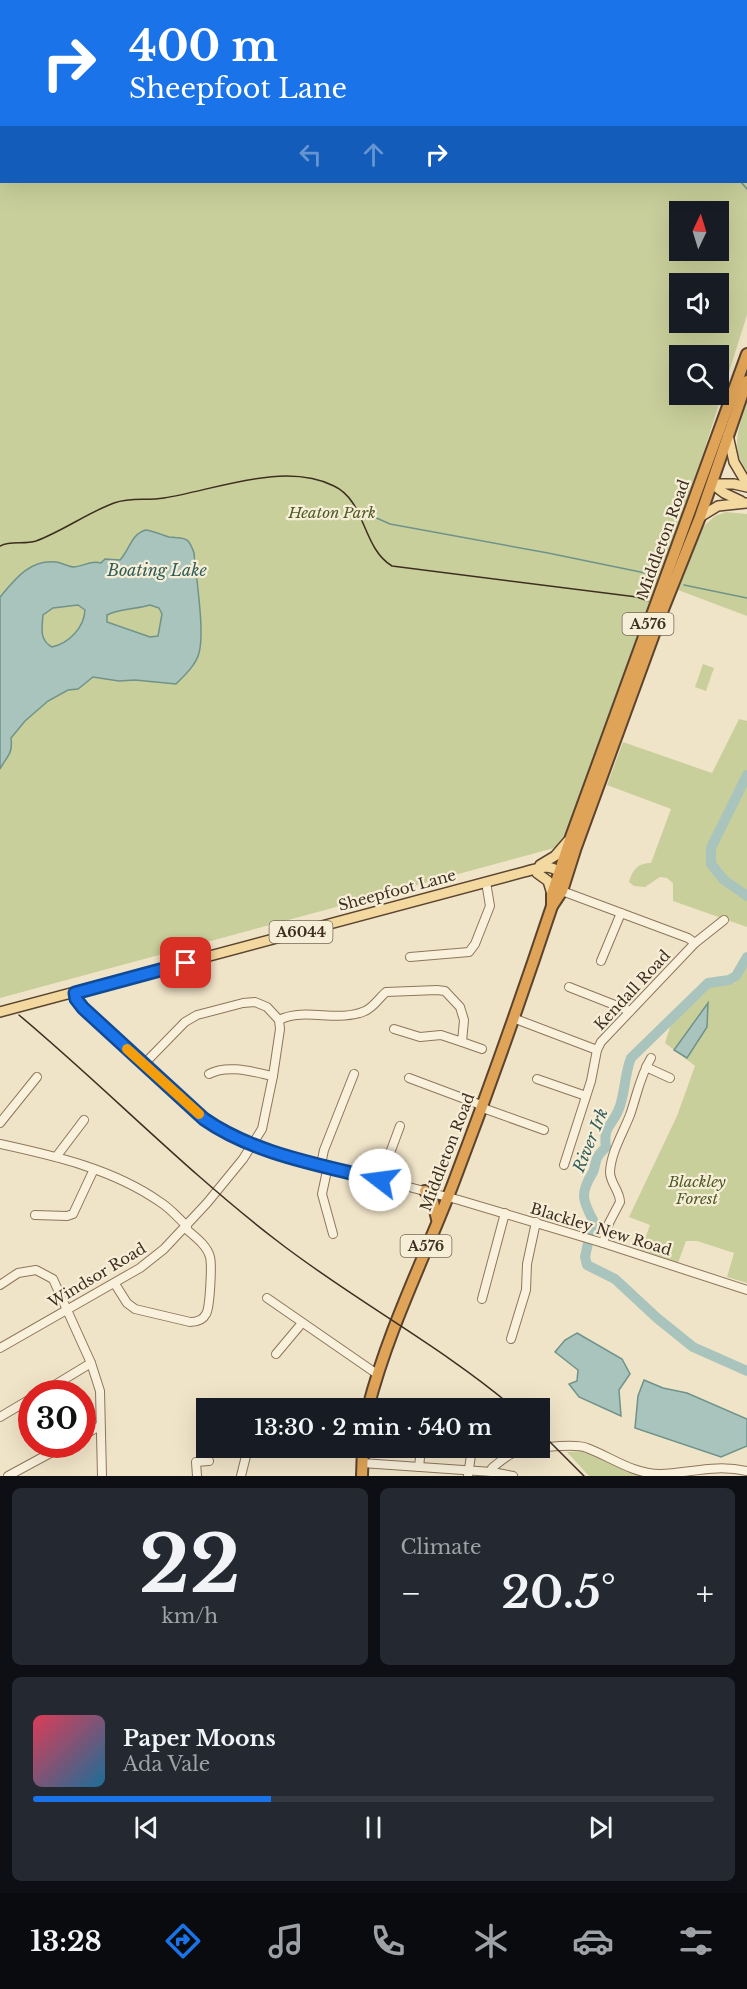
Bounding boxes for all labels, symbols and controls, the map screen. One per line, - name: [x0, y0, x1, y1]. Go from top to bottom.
- text: 400 m: [129, 20, 278, 72]
- icon: right: [30, 24, 108, 102]
- text: Sheepfoot Lane: [129, 72, 347, 105]
- icon: left: [294, 138, 327, 171]
- icon: ahead: [357, 138, 390, 171]
- icon: right: [420, 138, 453, 171]
- north arrow: [669, 201, 729, 261]
- map controls: [669, 201, 729, 405]
- button: sound: [669, 273, 729, 333]
- button: search: [669, 345, 729, 405]
- street label: Middleton Road: [633, 477, 693, 601]
- park label: Heaton Park: [287, 503, 376, 522]
- water label: Boating Lake: [106, 560, 207, 580]
- road number: A576: [622, 613, 674, 635]
- street label: Sheepfoot Lane: [336, 865, 458, 915]
- road number: A6044: [270, 921, 332, 943]
- pin: [160, 937, 211, 988]
- icon: arrive: [169, 946, 202, 979]
- street label: Kendall Road: [590, 946, 674, 1034]
- street label: Middleton Road: [416, 1090, 478, 1214]
- water label: River Irk: [568, 1105, 612, 1176]
- position arrow: [348, 1148, 412, 1212]
- park label: Blackley Forest: [667, 1172, 726, 1208]
- street label: Blackley New Road: [528, 1198, 674, 1260]
- road number: A576: [400, 1235, 452, 1257]
- street label: Windsor Road: [44, 1238, 149, 1312]
- speed limit sign: 30: [18, 1380, 96, 1458]
- text: 13:30 · 2 min · 540 m: [254, 1414, 492, 1441]
- text: 22: [139, 1516, 241, 1613]
- text: Climate: [401, 1535, 481, 1559]
- text: 20.5°: [501, 1564, 616, 1620]
- text: −: [401, 1573, 421, 1614]
- text: +: [696, 1573, 714, 1614]
- text: km/h: [161, 1604, 218, 1628]
- text: Paper Moons: [123, 1725, 276, 1752]
- text: Ada Vale: [123, 1752, 210, 1776]
- icon: previous: [130, 1811, 163, 1844]
- icon: pause: [357, 1811, 390, 1844]
- icon: next: [584, 1811, 617, 1844]
- icon: directions: [162, 1920, 204, 1962]
- icon: music: [265, 1920, 307, 1962]
- icon: phone: [367, 1920, 409, 1962]
- icon: climate: [470, 1920, 512, 1962]
- icon: car: [572, 1920, 614, 1962]
- icon: filters: [675, 1920, 717, 1962]
- text: 13:28: [30, 1925, 102, 1958]

